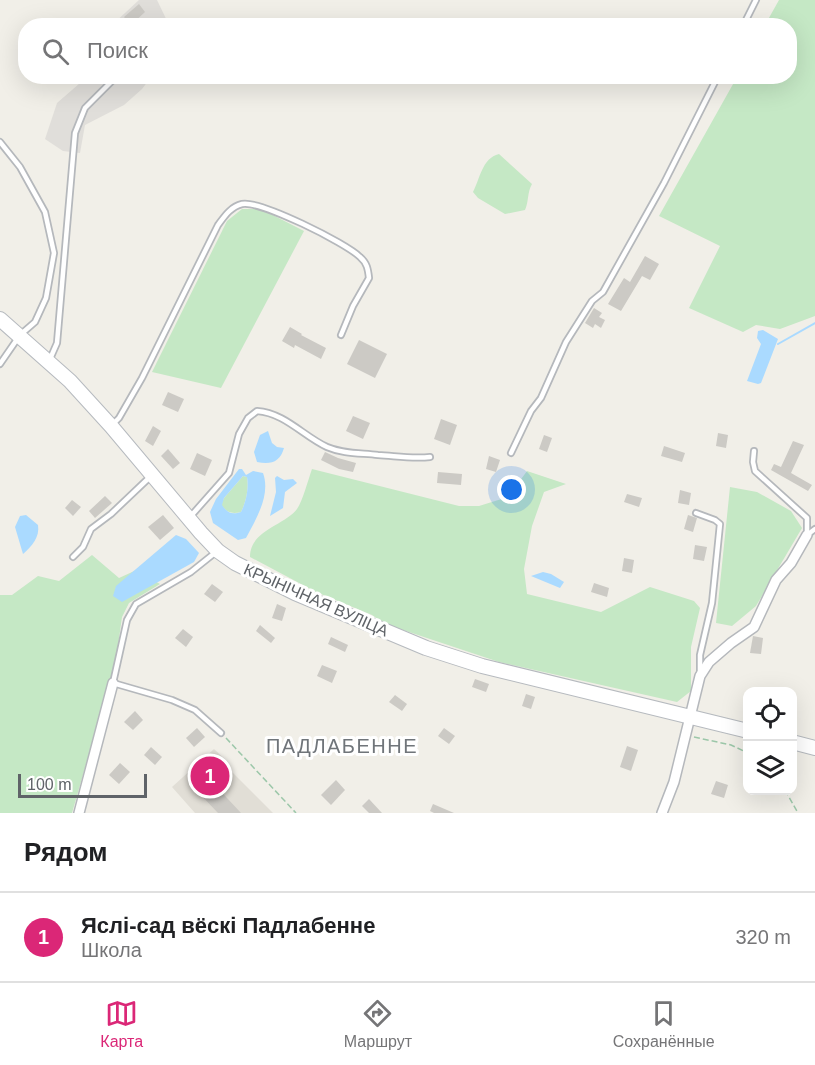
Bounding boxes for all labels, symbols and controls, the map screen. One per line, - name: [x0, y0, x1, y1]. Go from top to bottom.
- search box: [18, 18, 797, 84]
- icon: search: [39, 35, 72, 68]
- text: Поиск: [87, 38, 148, 63]
- your location: [497, 475, 526, 504]
- street label: КРЫНІЧНАЯ ВУЛІЦА: [241, 560, 391, 640]
- map controls: [743, 687, 797, 795]
- button: locate: [743, 687, 797, 741]
- district label: ПАДЛАБЕННЕ: [266, 735, 418, 757]
- button: layers: [743, 741, 797, 795]
- pin: 1: [190, 754, 230, 798]
- scale bar: [18, 771, 147, 798]
- text: 100 m: [27, 776, 71, 793]
- text: Рядом: [24, 837, 107, 867]
- text: Яслі-сад вёскі Падлабенне: [81, 913, 375, 938]
- text: 1: [38, 926, 49, 948]
- text: 320 m: [735, 926, 791, 948]
- text: Школа: [81, 939, 142, 961]
- tab: Карта: [100, 997, 143, 1051]
- tab: Маршрут: [344, 997, 412, 1051]
- tab: Сохранённые: [613, 997, 715, 1051]

